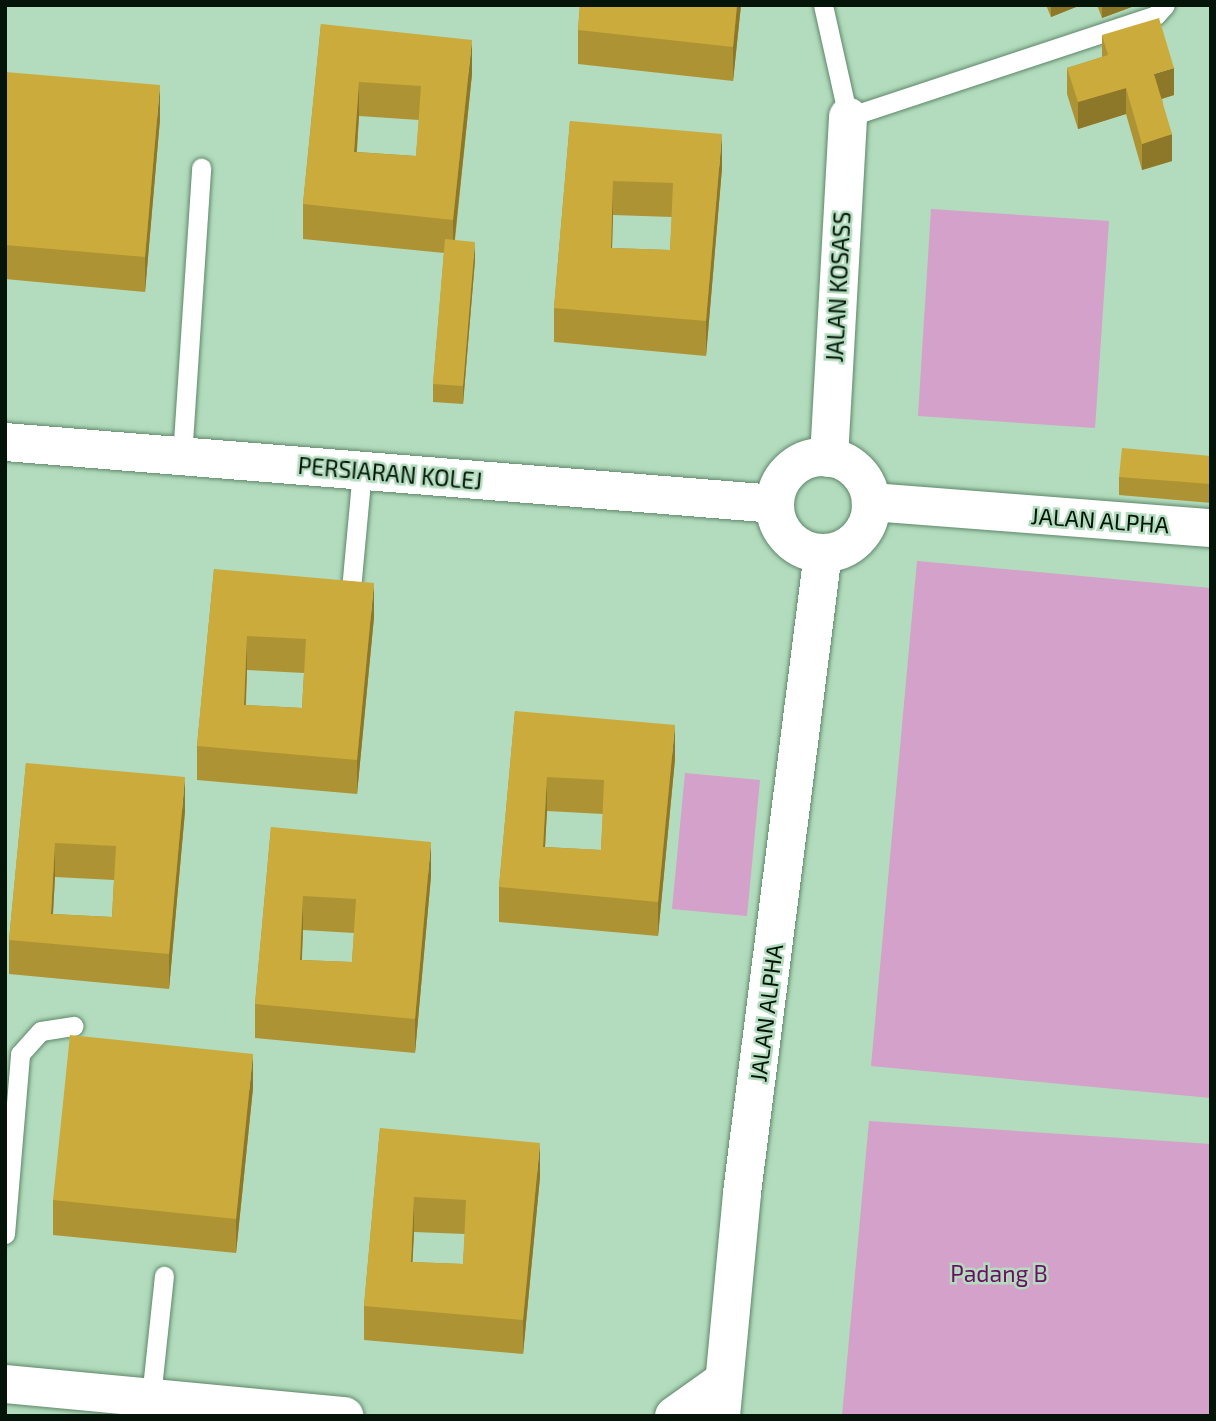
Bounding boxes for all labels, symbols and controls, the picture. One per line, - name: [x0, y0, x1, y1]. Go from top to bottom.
- street label: JALAN KOSASS: [820, 211, 856, 363]
- street label: PERSIARAN KOLEJ: [297, 451, 483, 495]
- street label: JALAN ALPHA: [1030, 501, 1170, 539]
- street label: JALAN ALPHA: [744, 942, 788, 1084]
- park label: Padang B: [950, 1259, 1048, 1287]

